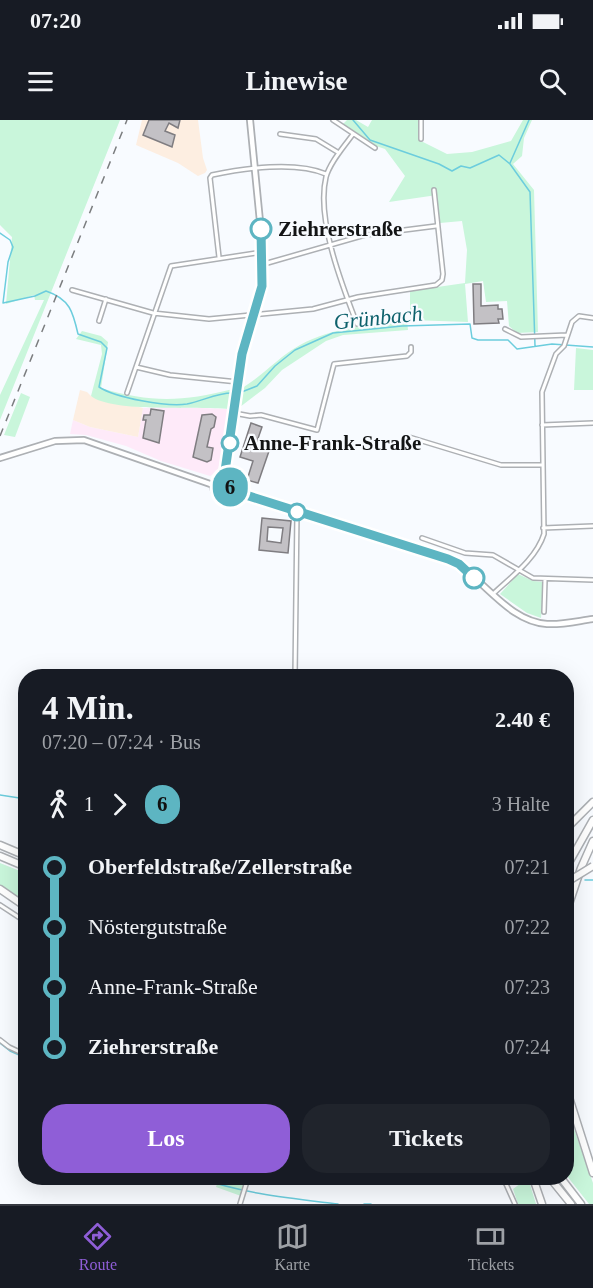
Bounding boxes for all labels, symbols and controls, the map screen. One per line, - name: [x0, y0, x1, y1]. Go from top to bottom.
- text: 07:20: [30, 8, 81, 33]
- icon: menu: [24, 65, 57, 98]
- icon: search: [536, 65, 569, 98]
- text: Linewise: [245, 66, 348, 96]
- place label: Ziehrerstraße: [278, 217, 402, 241]
- marker: Ziehrerstraße: [250, 218, 272, 240]
- water label: Grünbach: [332, 300, 424, 335]
- place label: Anne-Frank-Straße: [244, 431, 421, 455]
- marker: Anne-Frank-Straße: [221, 434, 239, 452]
- line badge: 6: [210, 468, 250, 506]
- text: 6: [225, 475, 235, 499]
- unlabelled marker: [288, 503, 306, 521]
- unlabelled marker: [463, 567, 485, 589]
- text: 4 Min.: [42, 690, 134, 726]
- text: 2.40 €: [495, 707, 550, 732]
- text: 07:20 – 07:24 · Bus: [42, 731, 201, 753]
- icon: walk: [42, 788, 75, 821]
- icon: forward: [103, 788, 136, 821]
- text: 6: [157, 792, 168, 816]
- text: 1: [84, 793, 94, 815]
- text: 3 Halte: [492, 793, 550, 815]
- text: Oberfeldstraße/Zellerstraße: [88, 854, 352, 879]
- text: 07:21: [504, 856, 550, 878]
- text: Nöstergutstraße: [88, 914, 227, 939]
- text: 07:22: [504, 916, 550, 938]
- text: Anne-Frank-Straße: [88, 974, 258, 999]
- text: 07:23: [504, 976, 550, 998]
- text: Ziehrerstraße: [88, 1034, 218, 1059]
- text: 07:24: [504, 1036, 550, 1058]
- button: Los: [42, 1104, 290, 1173]
- button: Tickets: [302, 1104, 550, 1173]
- tab: Route: [79, 1220, 117, 1274]
- tab: Karte: [275, 1220, 310, 1274]
- tab: Tickets: [468, 1220, 514, 1274]

